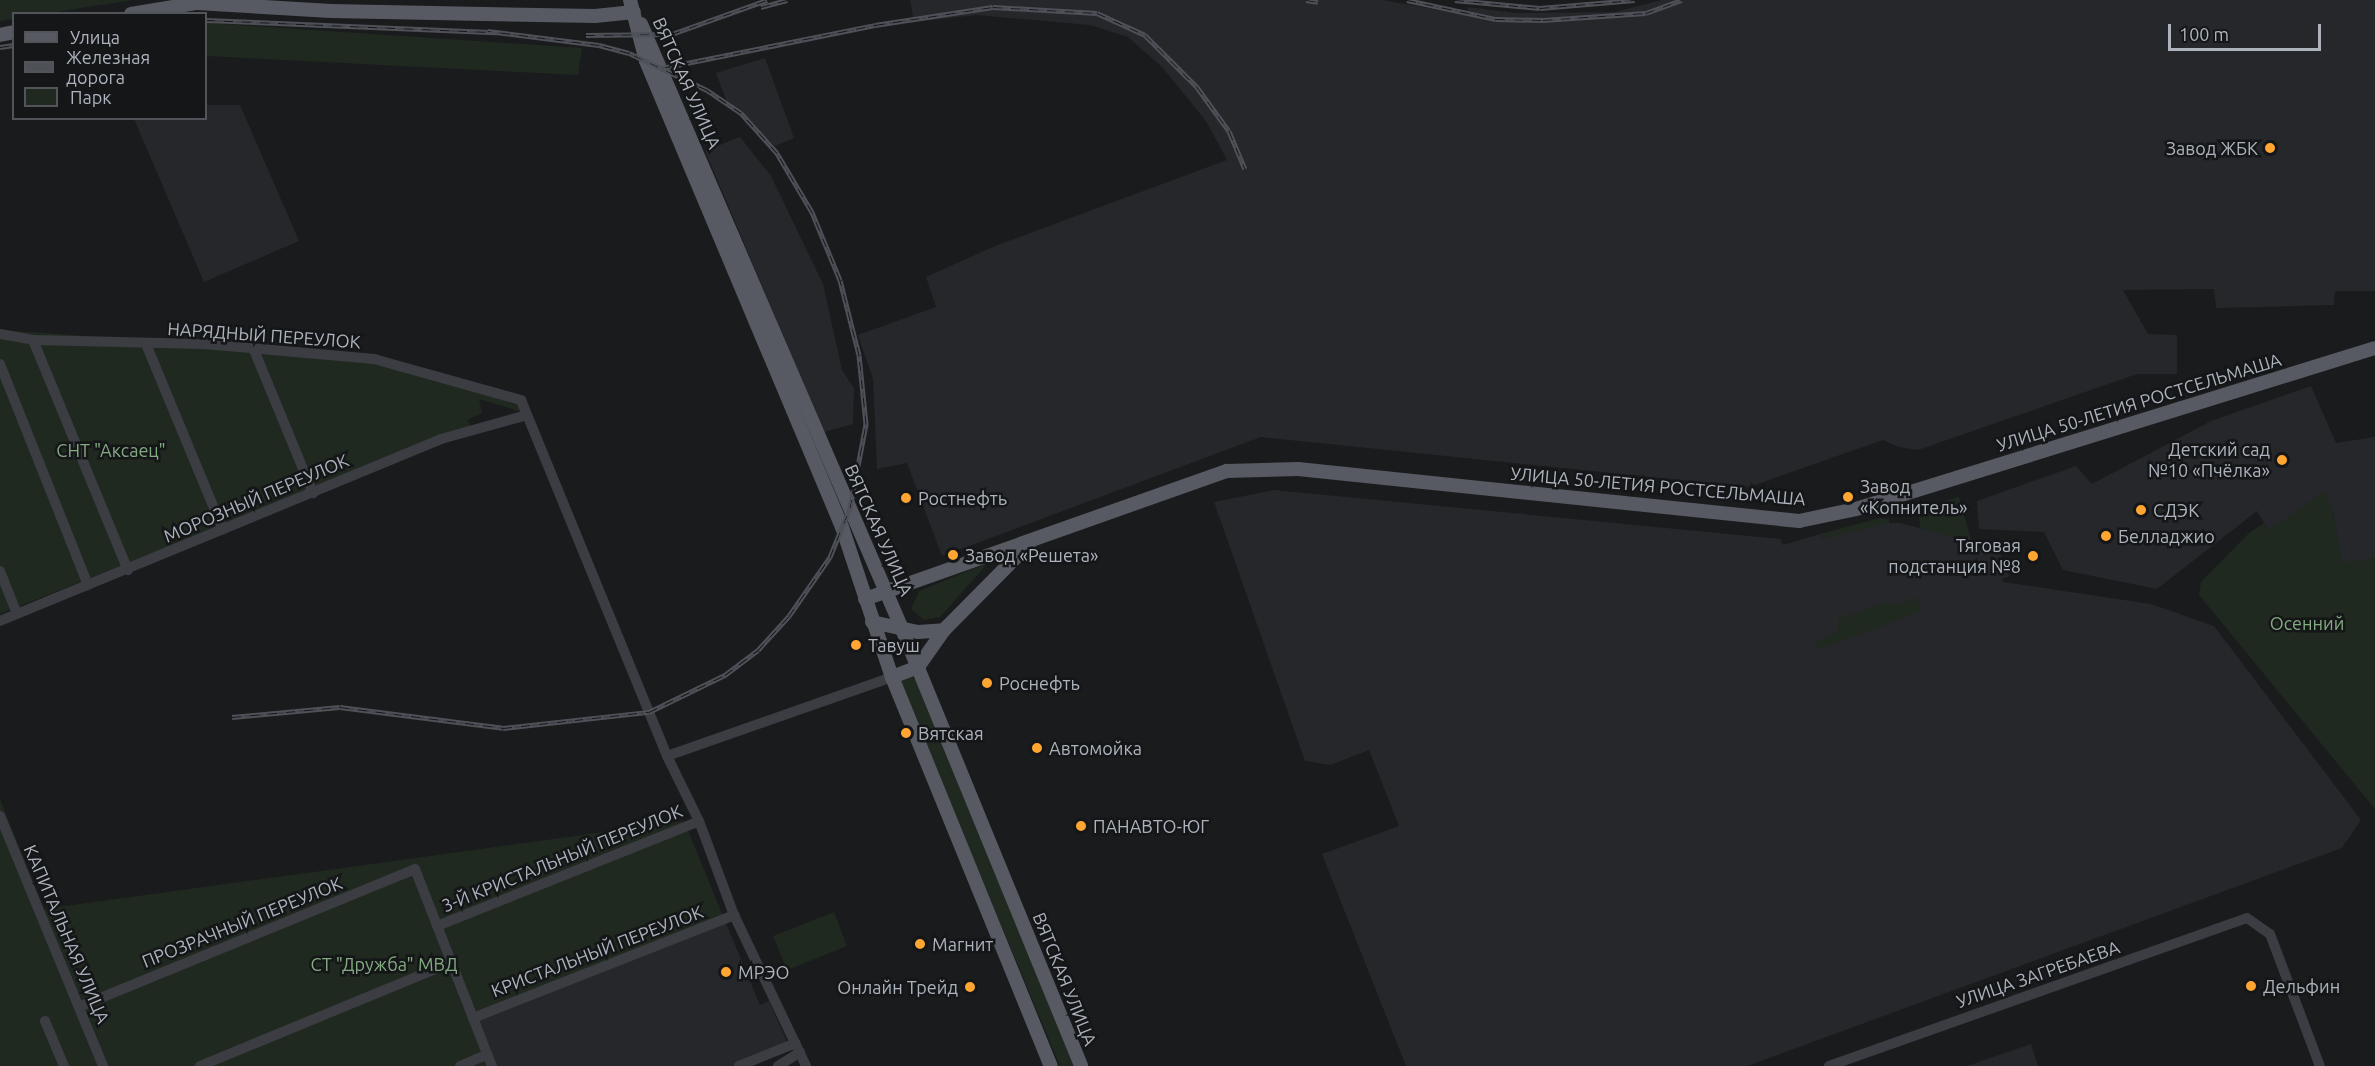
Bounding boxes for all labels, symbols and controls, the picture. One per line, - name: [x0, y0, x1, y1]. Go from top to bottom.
- legend: [12, 12, 207, 120]
- scale bar: [2171, 12, 2324, 50]
- street label: ВЯТСКАЯ УЛИЦА: [648, 14, 726, 152]
- text: 100 m: [2179, 24, 2229, 44]
- text: Улица: [70, 27, 120, 47]
- text: Железная дорога: [66, 47, 150, 87]
- text: Парк: [70, 87, 111, 107]
- place label: Завод ЖБК: [2166, 137, 2258, 159]
- marker: Завод ЖБК: [2263, 141, 2277, 155]
- street label: НАРЯДНЫЙ ПЕРЕУЛОК: [167, 317, 361, 353]
- street label: УЛИЦА 50-ЛЕТИЯ РОСТСЕЛЬМАША: [1994, 348, 2284, 456]
- park label: СНТ "Аксаец": [56, 439, 166, 461]
- place label: Детский сад №10 «Пчёлка»: [2148, 439, 2270, 482]
- street label: МОРОЗНЫЙ ПЕРЕУЛОК: [160, 449, 352, 547]
- marker: Детский сад №10 «Пчёлка»: [2275, 453, 2289, 467]
- street label: ВЯТСКАЯ УЛИЦА: [840, 461, 918, 599]
- street label: УЛИЦА 50-ЛЕТИЯ РОСТСЕЛЬМАША: [1510, 462, 1806, 510]
- place label: Завод «Копнитель»: [1860, 476, 1967, 518]
- place label: Ростнефть: [918, 487, 1007, 509]
- marker: Завод «Копнитель»: [1841, 490, 1855, 504]
- marker: Ростнефть: [899, 491, 913, 505]
- place label: СДЭК: [2153, 499, 2199, 521]
- marker: СДЭК: [2134, 503, 2148, 517]
- place label: Белладжио: [2118, 525, 2215, 547]
- marker: Белладжио: [2099, 529, 2113, 543]
- place label: Тяговая подстанция №8: [1888, 535, 2021, 578]
- place label: Завод «Решета»: [965, 544, 1099, 566]
- marker: Завод «Решета»: [946, 548, 960, 562]
- marker: Тяговая подстанция №8: [2026, 549, 2040, 563]
- park label: Осенний: [2270, 612, 2344, 634]
- place label: Тавуш: [868, 634, 920, 656]
- marker: Тавуш: [849, 638, 863, 652]
- place label: Роснефть: [999, 672, 1080, 694]
- marker: Роснефть: [980, 676, 994, 690]
- place label: Вятская: [918, 722, 984, 744]
- marker: Вятская: [899, 726, 913, 740]
- place label: Автомойка: [1049, 737, 1142, 759]
- marker: Автомойка: [1030, 741, 1044, 755]
- street label: 3-Й КРИСТАЛЬНЫЙ ПЕРЕУЛОК: [439, 800, 685, 916]
- place label: ПАНАВТО-ЮГ: [1093, 815, 1209, 837]
- marker: ПАНАВТО-ЮГ: [1074, 819, 1088, 833]
- street label: КАПИТАЛЬНАЯ УЛИЦА: [20, 841, 114, 1027]
- street label: ПРОЗРАЧНЫЙ ПЕРЕУЛОК: [139, 872, 345, 972]
- street label: КРИСТАЛЬНЫЙ ПЕРЕУЛОК: [488, 901, 706, 1001]
- street label: ВЯТСКАЯ УЛИЦА: [1028, 909, 1102, 1049]
- place label: Магнит: [932, 933, 993, 955]
- street label: УЛИЦА ЗАГРЕБАЕВА: [1954, 936, 2122, 1012]
- marker: Магнит: [913, 937, 927, 951]
- park label: СТ "Дружба" МВД: [310, 953, 458, 975]
- place label: МРЭО: [738, 961, 789, 983]
- marker: МРЭО: [719, 965, 733, 979]
- place label: Дельфин: [2263, 975, 2340, 997]
- place label: Онлайн Трейд: [837, 976, 958, 998]
- marker: Дельфин: [2244, 979, 2258, 993]
- marker: Онлайн Трейд: [963, 980, 977, 994]

